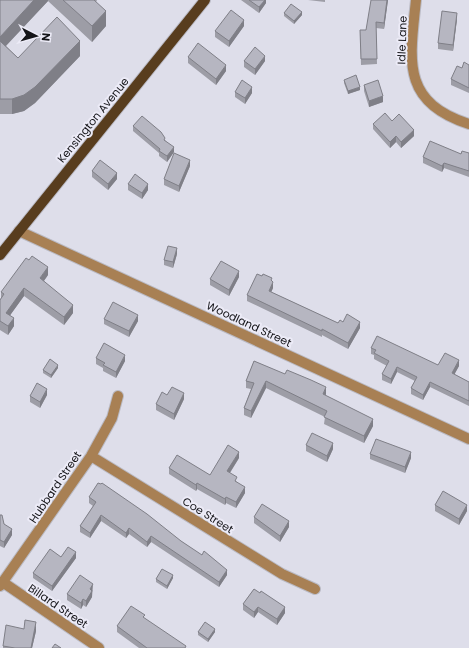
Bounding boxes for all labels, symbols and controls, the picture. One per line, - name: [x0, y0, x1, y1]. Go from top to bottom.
- street label: Idle Lane: [393, 15, 411, 65]
- north arrow: [16, 16, 56, 56]
- text: N: [38, 32, 54, 42]
- street label: Kensington Avenue: [54, 74, 133, 166]
- street label: Woodland Street: [204, 297, 294, 351]
- street label: Hubbard Street: [25, 448, 85, 526]
- street label: Coe Street: [179, 493, 237, 537]
- street label: Billard Street: [25, 580, 91, 632]

